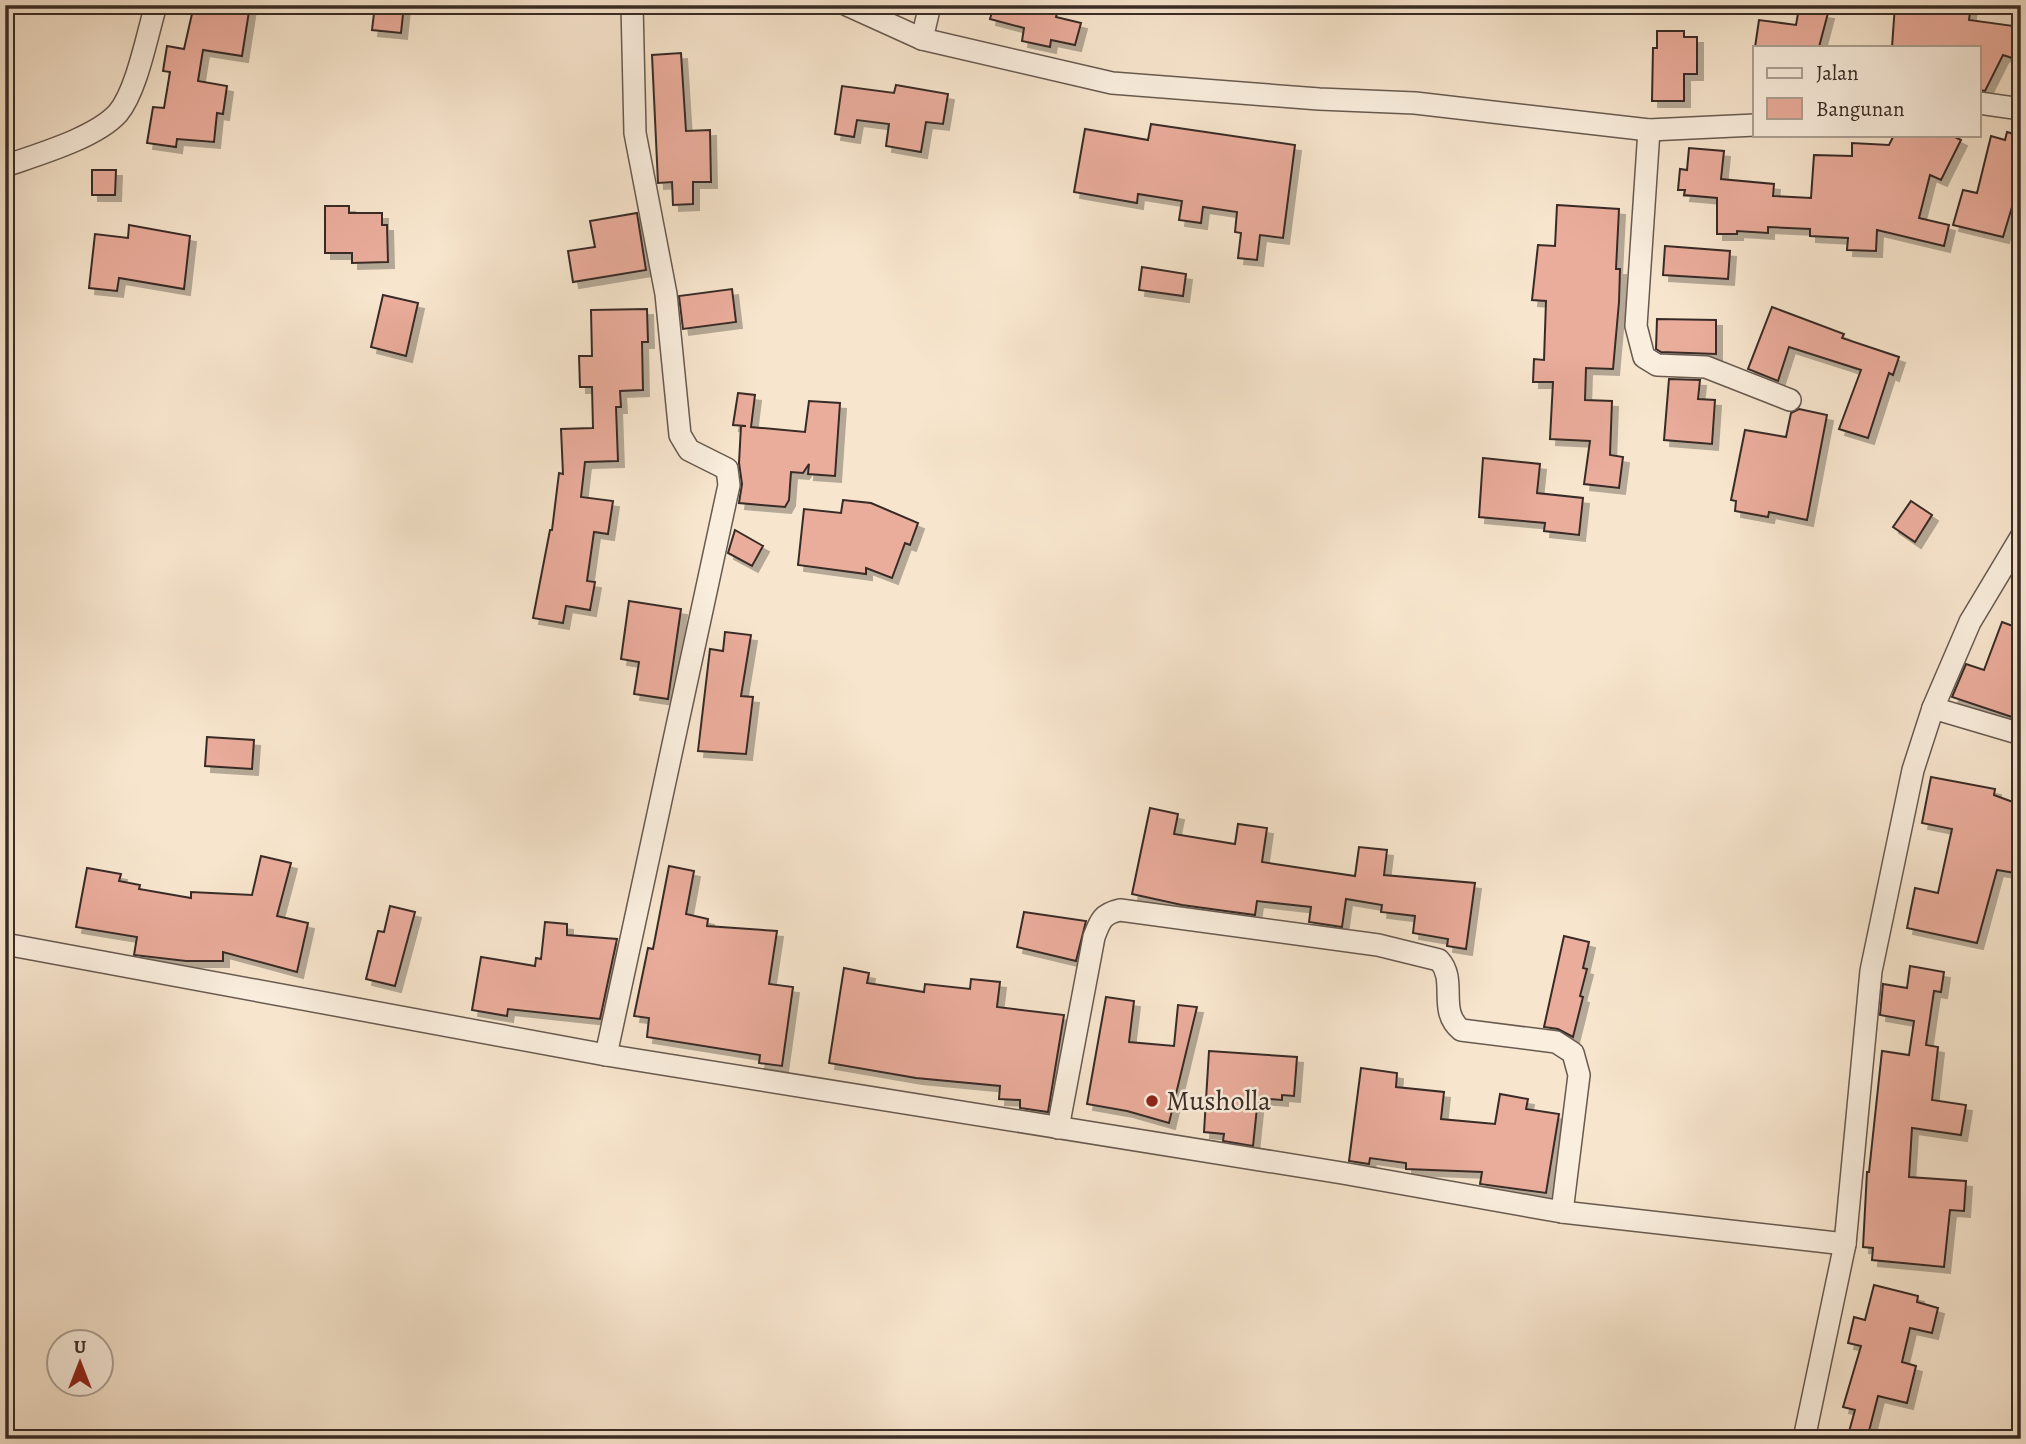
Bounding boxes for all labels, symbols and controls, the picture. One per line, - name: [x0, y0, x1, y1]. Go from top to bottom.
- legend: [1753, 46, 1980, 136]
- text: Jalan: [1816, 59, 1858, 87]
- text: Bangunan: [1816, 95, 1905, 123]
- place label: Musholla: [1166, 1082, 1271, 1120]
- marker: Musholla: [1144, 1093, 1160, 1109]
- north arrow: [46, 1328, 116, 1398]
- text: U: [74, 1334, 87, 1360]

